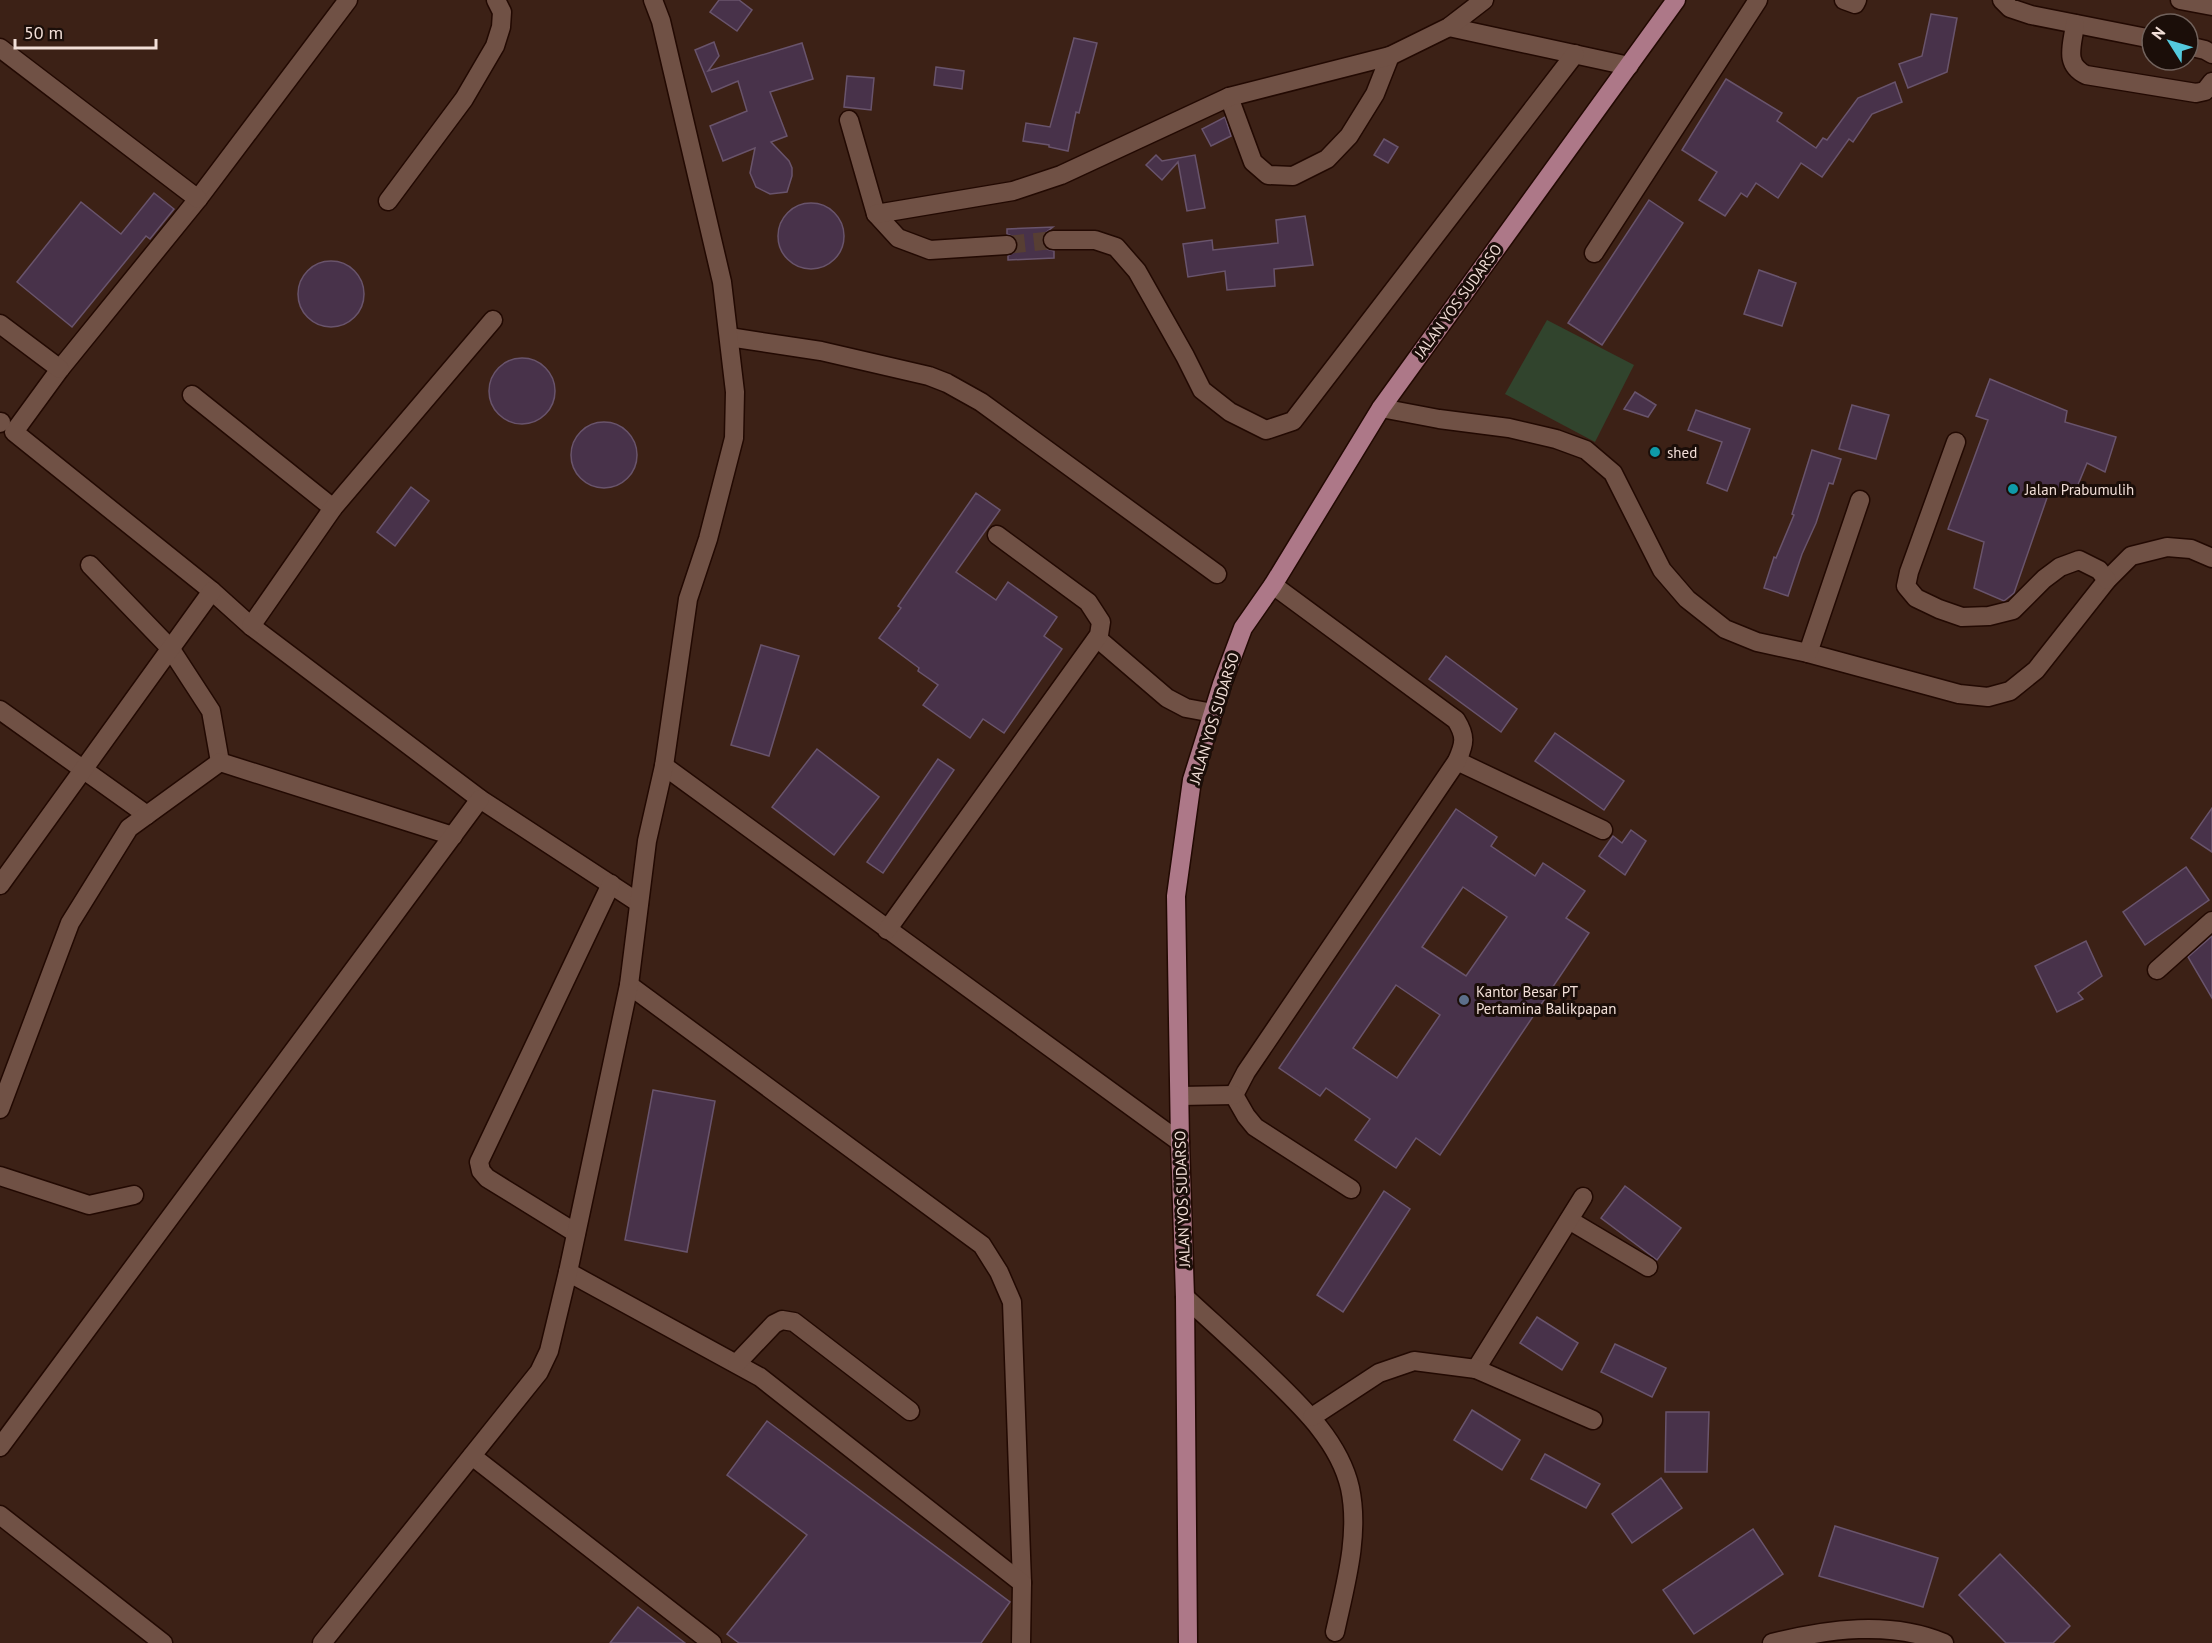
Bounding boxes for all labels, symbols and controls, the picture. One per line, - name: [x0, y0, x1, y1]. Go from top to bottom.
- scale bar: [15, 12, 156, 50]
- north arrow: [2140, 12, 2200, 72]
- text: 50 m: [24, 21, 63, 44]
- text: N: [2147, 23, 2169, 43]
- street label: JALAN YOS SUDARSO: [1410, 240, 1506, 363]
- place label: shed: [1667, 443, 1697, 462]
- marker: shed: [1648, 445, 1662, 459]
- place label: Jalan Prabumulih: [2024, 480, 2134, 499]
- marker: Jalan Prabumulih: [2006, 482, 2020, 496]
- street label: JALAN YOS SUDARSO: [1185, 650, 1243, 787]
- place label: Kantor Besar PT Pertamina Balikpapan: [1476, 982, 1617, 1018]
- marker: Kantor Besar PT Pertamina Balikpapan: [1457, 993, 1471, 1007]
- street label: JALAN YOS SUDARSO: [1170, 1130, 1194, 1269]

